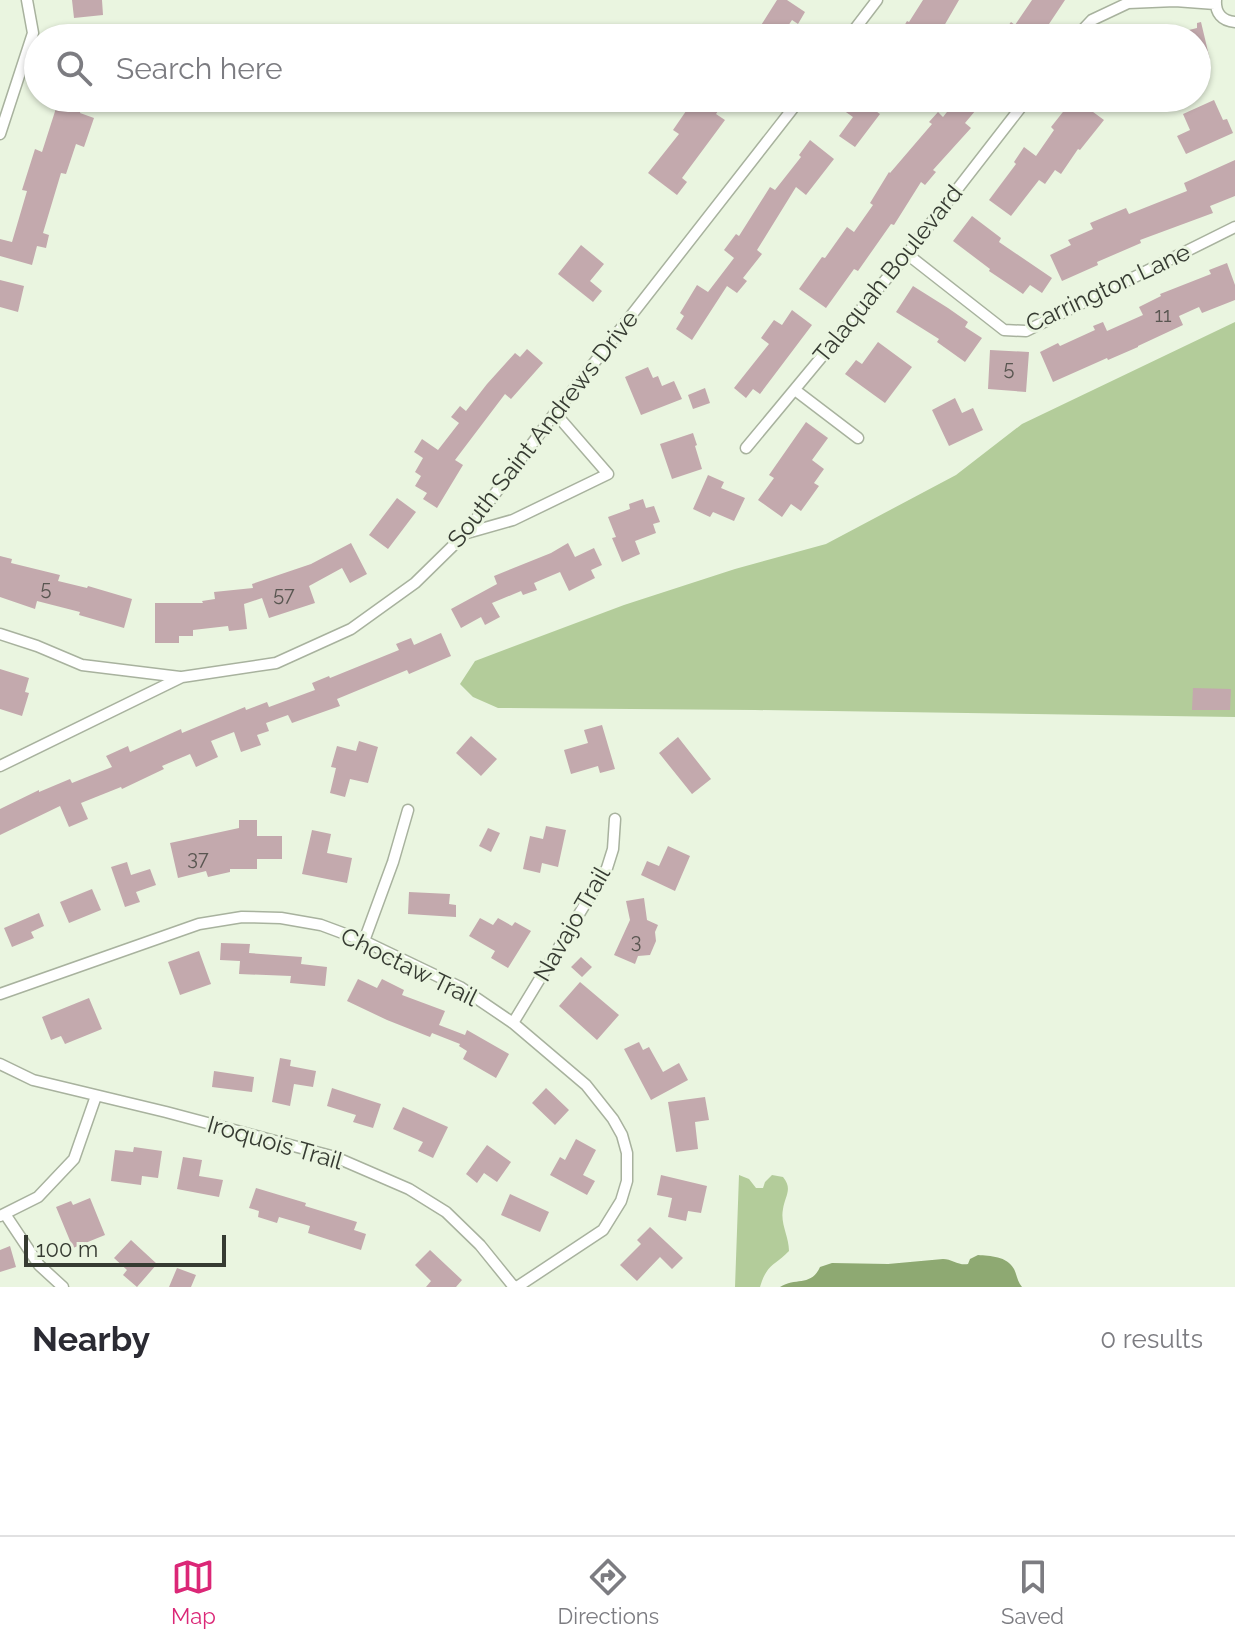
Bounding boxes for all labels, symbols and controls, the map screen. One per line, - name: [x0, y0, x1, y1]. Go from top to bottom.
- search box: [24, 24, 1211, 112]
- icon: search: [52, 46, 96, 90]
- text: Search here: [116, 51, 283, 86]
- street label: Talaquah Boulevard: [807, 179, 968, 368]
- street label: Carrington Lane: [1021, 237, 1195, 338]
- house number: 11: [1154, 303, 1172, 327]
- street label: South Saint Andrews Drive: [441, 305, 644, 553]
- house number: 5: [1004, 356, 1015, 380]
- house number: 5: [41, 576, 52, 600]
- house number: 57: [273, 582, 295, 606]
- house number: 37: [187, 846, 209, 870]
- street label: Navajo Trail: [527, 861, 616, 986]
- street label: Choctaw Trail: [336, 921, 483, 1012]
- house number: 3: [631, 929, 641, 953]
- street label: Iroquois Trail: [204, 1109, 347, 1176]
- scale bar: [24, 1231, 226, 1267]
- text: 100 m: [36, 1236, 98, 1262]
- text: Nearby: [32, 1319, 150, 1359]
- text: 0 results: [1100, 1324, 1203, 1354]
- tab: Map: [171, 1555, 216, 1629]
- tab: Directions: [558, 1555, 659, 1629]
- tab: Saved: [1001, 1555, 1064, 1629]

